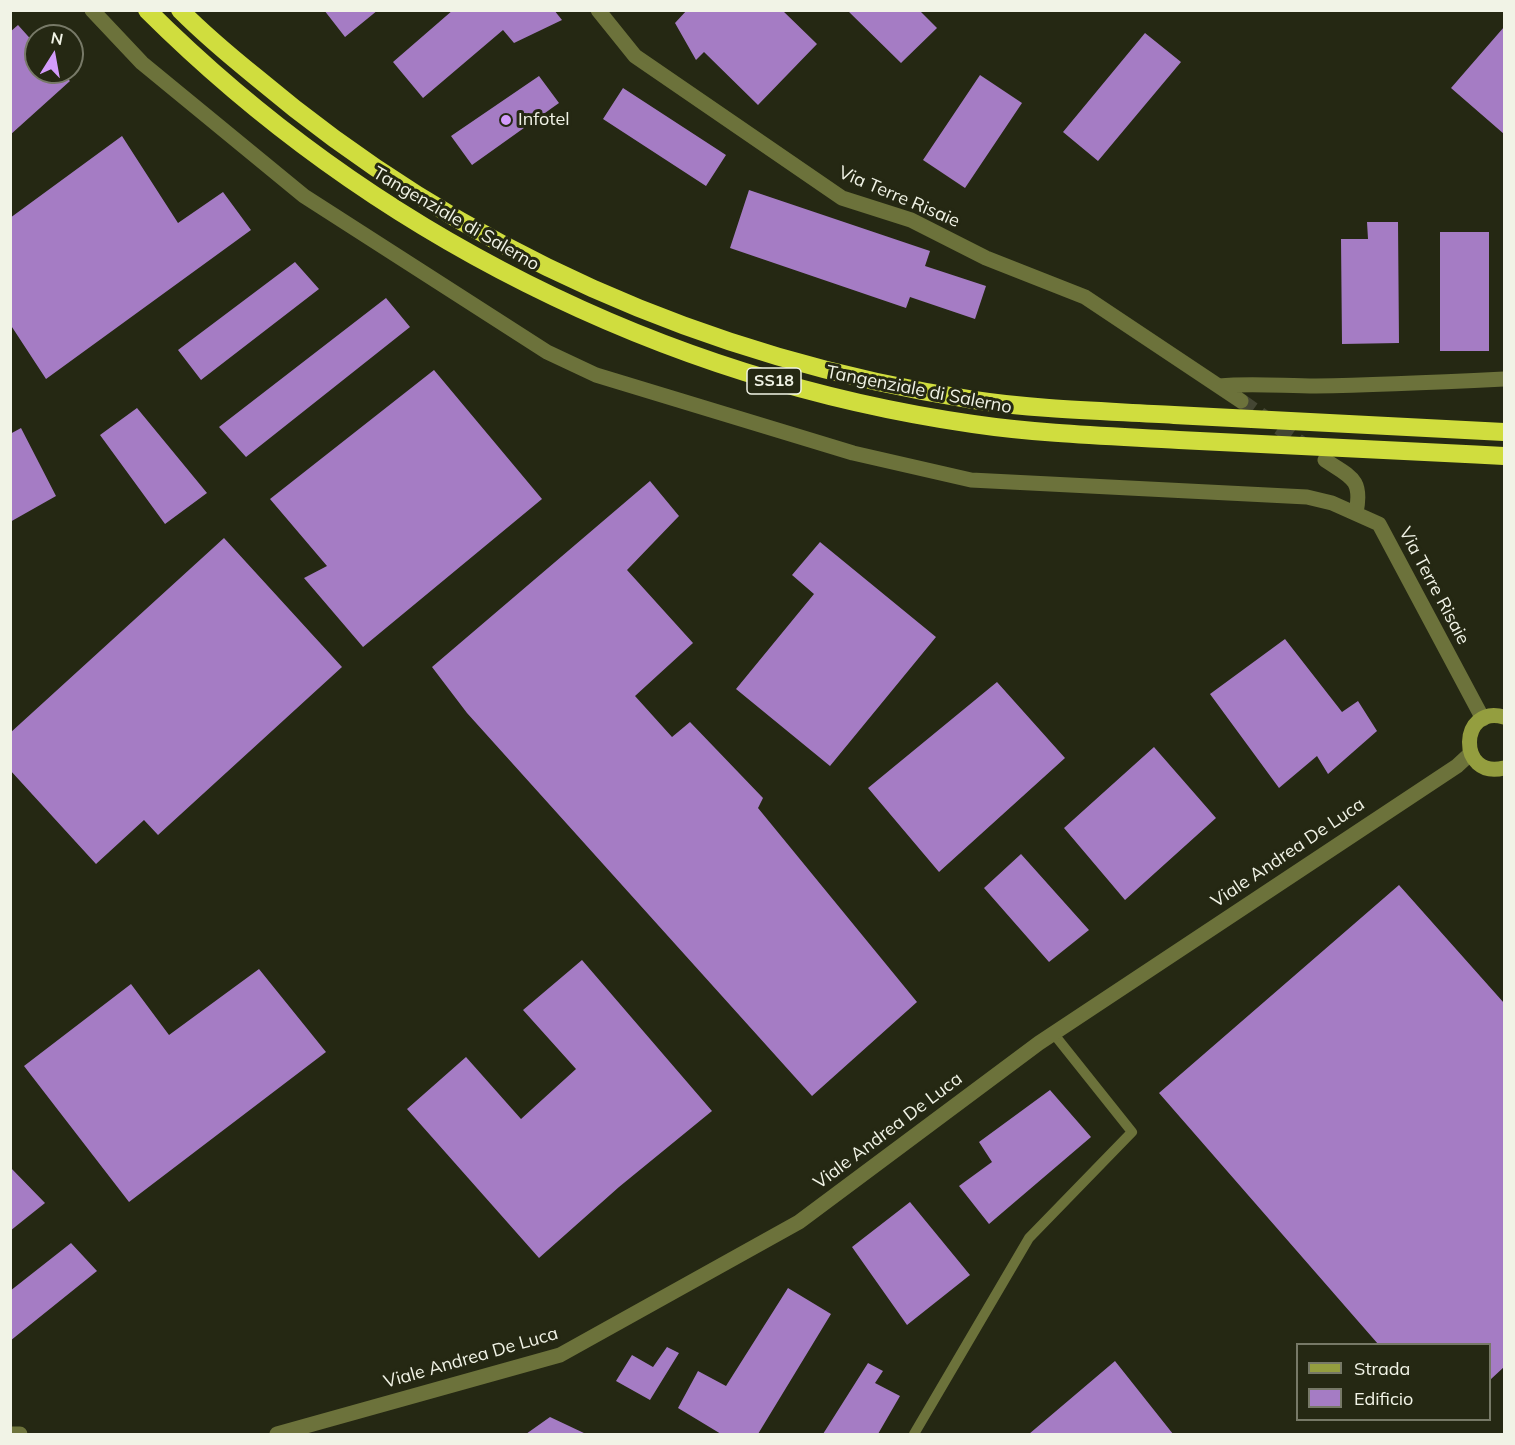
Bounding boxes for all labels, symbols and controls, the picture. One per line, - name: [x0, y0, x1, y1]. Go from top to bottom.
- north arrow: [24, 24, 84, 84]
- text: N: [49, 27, 65, 49]
- place label: Infotel: [518, 109, 570, 131]
- marker: Infotel: [499, 113, 513, 127]
- street label: Via Terre Risaie: [835, 162, 963, 232]
- street label: Tangenziale di Salerno: [369, 163, 543, 275]
- street label: Tangenziale di Salerno: [824, 361, 1014, 419]
- road number: SS18: [747, 368, 801, 394]
- street label: Via Terre Risaie: [1394, 524, 1474, 648]
- street label: Viale Andrea De Luca: [1207, 794, 1369, 912]
- street label: Viale Andrea De Luca: [810, 1068, 966, 1194]
- street label: Viale Andrea De Luca: [381, 1323, 561, 1393]
- legend: [1296, 1343, 1491, 1421]
- text: Strada: [1354, 1357, 1410, 1380]
- text: Edificio: [1354, 1387, 1413, 1410]

